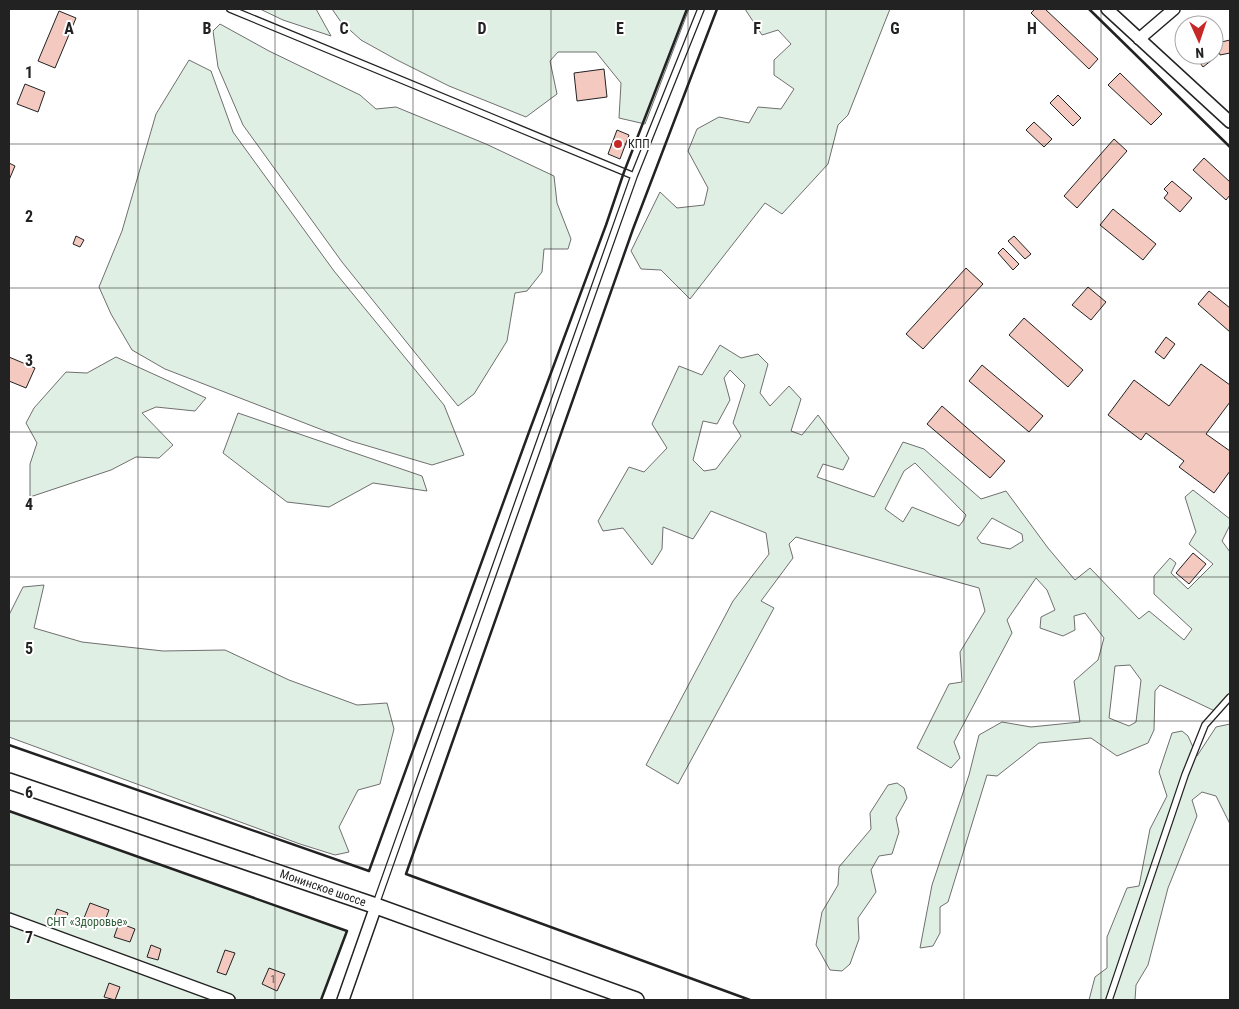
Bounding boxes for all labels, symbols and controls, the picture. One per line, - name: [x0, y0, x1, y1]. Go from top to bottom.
- north arrow: [1174, 15, 1224, 65]
- text: A: [64, 19, 74, 38]
- text: B: [203, 19, 212, 38]
- text: C: [339, 19, 349, 38]
- text: D: [477, 19, 487, 38]
- text: E: [616, 19, 624, 38]
- text: F: [753, 19, 761, 38]
- text: G: [890, 19, 900, 38]
- text: H: [1027, 19, 1037, 38]
- text: N: [1195, 45, 1204, 61]
- text: 1: [25, 63, 33, 82]
- place label: КПП: [628, 137, 650, 151]
- marker: КПП: [612, 138, 624, 150]
- text: 2: [25, 207, 33, 226]
- text: 3: [25, 351, 33, 370]
- text: 4: [25, 495, 33, 514]
- text: 5: [25, 639, 33, 658]
- text: 6: [25, 783, 33, 802]
- street label: Монинское шоссе: [278, 867, 368, 909]
- park label: СНТ «Здоровье»: [47, 915, 127, 929]
- text: 7: [25, 928, 33, 947]
- house number: 1: [271, 974, 275, 985]

